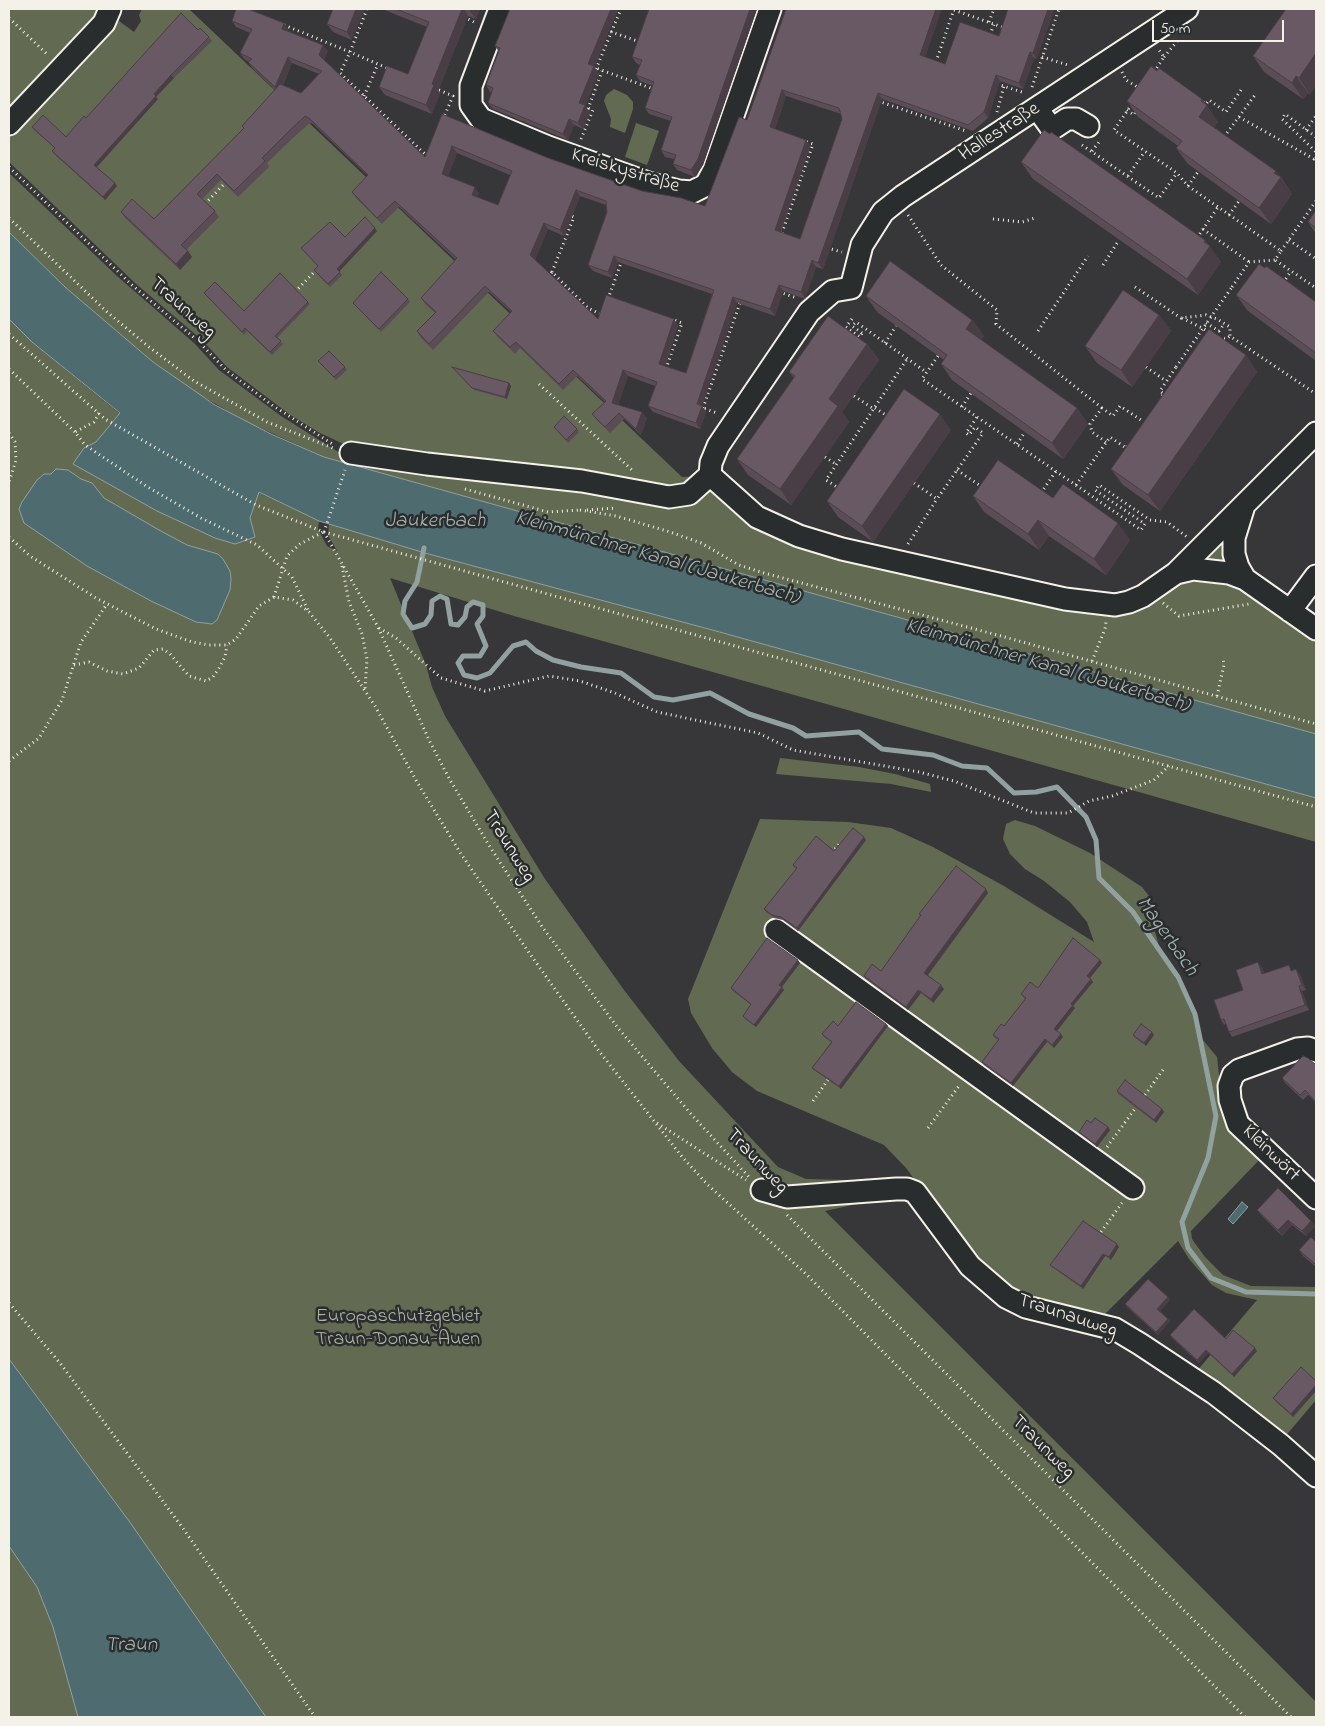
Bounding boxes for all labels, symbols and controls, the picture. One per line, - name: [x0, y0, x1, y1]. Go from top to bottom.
- scale bar: [1155, 10, 1288, 42]
- text: 50 m: [1160, 18, 1190, 40]
- street label: Hallestraße: [955, 98, 1045, 168]
- street label: Kreiskystraße: [568, 144, 682, 200]
- street label: Traunweg: [144, 273, 220, 345]
- water label: Kleinmünchner Kanal (Jaukerbach): [512, 506, 802, 612]
- water label: Jaukerbach: [385, 510, 485, 536]
- water label: Kleinmünchner Kanal (Jaukerbach): [902, 614, 1192, 720]
- street label: Traunweg: [476, 806, 540, 888]
- water label: Magerbach: [1130, 892, 1202, 982]
- street label: Kleinwört: [1236, 1120, 1304, 1188]
- street label: Traunweg: [720, 1124, 792, 1200]
- street label: Traunauweg: [1014, 1290, 1120, 1344]
- park label: Europaschutzgebiet Traun-Donau-Auen: [316, 1306, 480, 1353]
- street label: Traunweg: [1005, 1411, 1079, 1485]
- water label: Traun: [105, 1634, 157, 1660]

